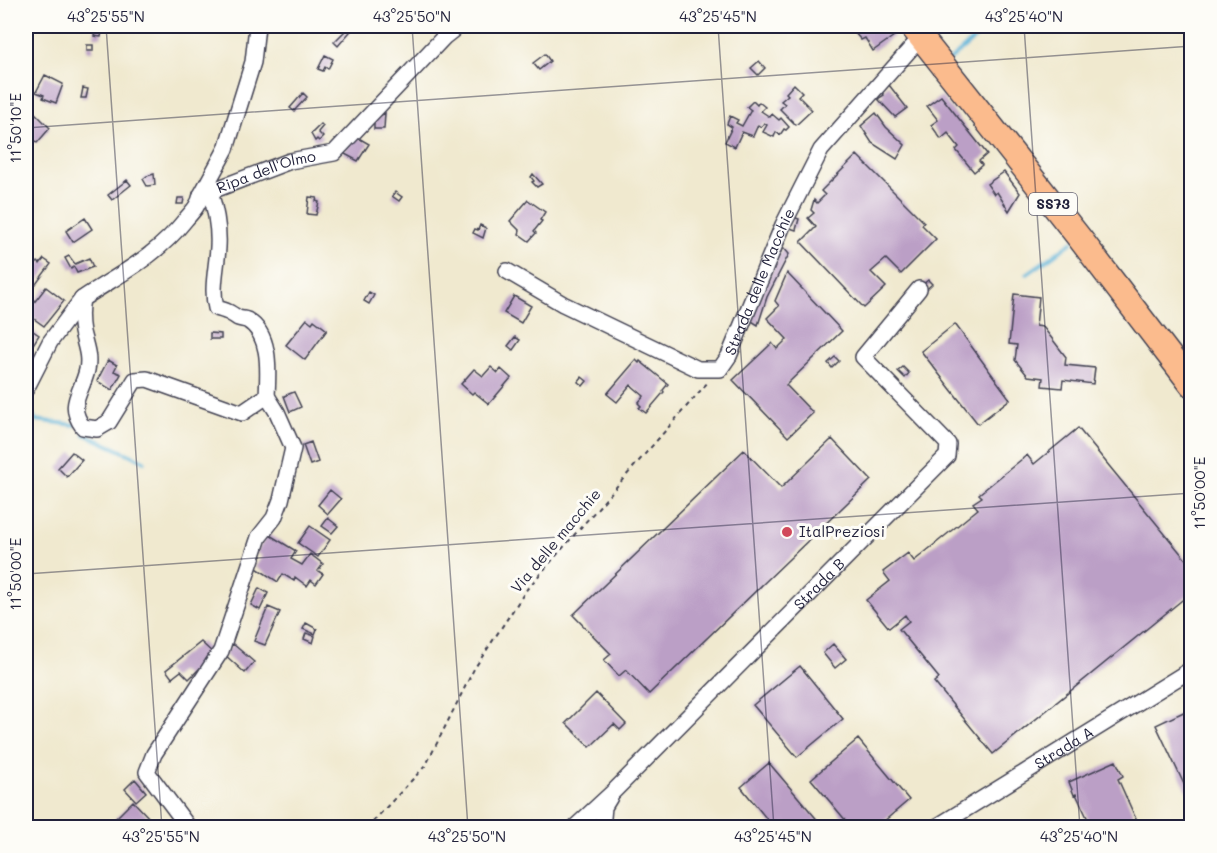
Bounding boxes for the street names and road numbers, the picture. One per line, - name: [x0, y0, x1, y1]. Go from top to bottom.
- street label: Ripa dell'Olmo: [213, 146, 317, 197]
- road number: SS73: [1029, 193, 1077, 215]
- street label: Strada delle Macchie: [719, 205, 799, 358]
- street label: Via delle macchie: [506, 484, 605, 597]
- street label: Strada B: [789, 553, 849, 614]
- street label: Strada A: [1030, 721, 1097, 773]

